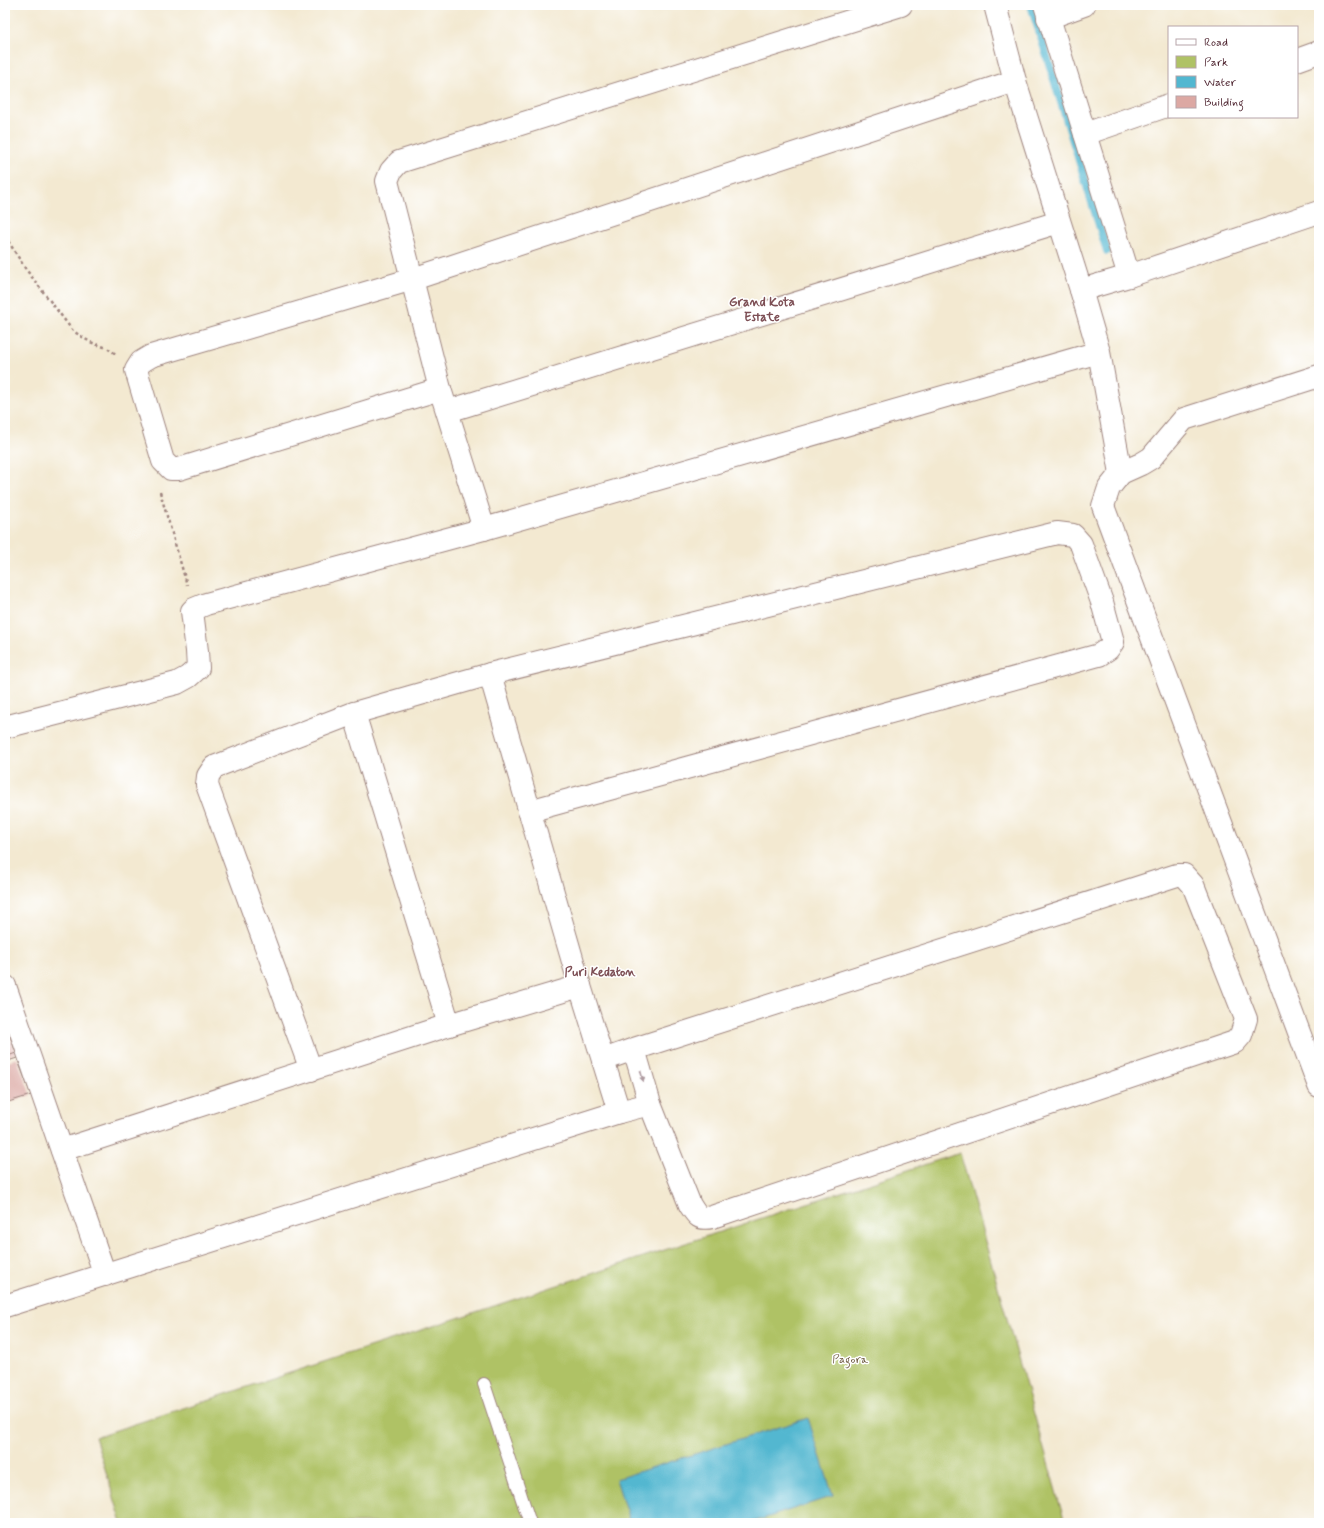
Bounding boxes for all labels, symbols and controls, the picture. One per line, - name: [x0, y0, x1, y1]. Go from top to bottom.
- legend: [1168, 26, 1298, 118]
- text: Road: [1204, 35, 1228, 51]
- text: Park: [1204, 55, 1228, 71]
- text: Water: [1204, 75, 1236, 91]
- text: Building: [1204, 95, 1244, 112]
- district label: Grand Kota Estate: [729, 294, 795, 326]
- district label: Puri Kedaton: [564, 964, 636, 981]
- one-way arrow: [639, 1071, 645, 1083]
- park label: Pagora: [832, 1352, 869, 1369]

